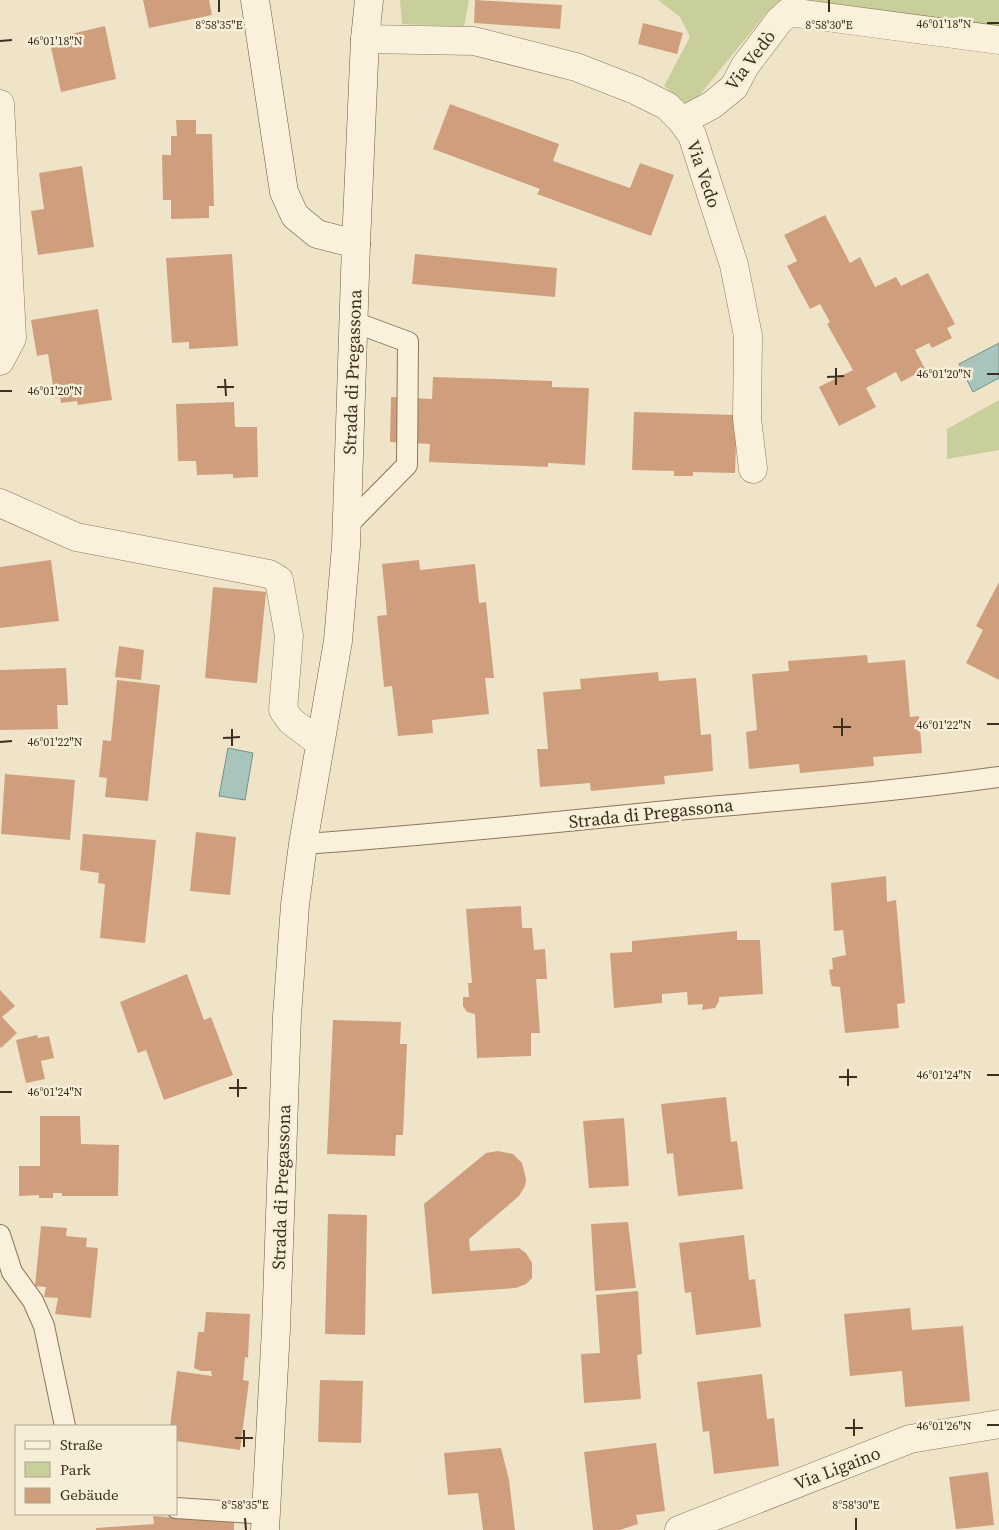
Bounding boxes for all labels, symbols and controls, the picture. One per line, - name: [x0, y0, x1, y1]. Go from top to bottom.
- text: 46°01'18"N: [916, 16, 972, 32]
- text: 8°58'35"E: [195, 17, 243, 33]
- text: 8°58'30"E: [805, 17, 853, 33]
- street label: Via Vedò: [719, 24, 781, 95]
- text: 46°01'18"N: [27, 33, 83, 49]
- street label: Via Vedo: [681, 137, 727, 211]
- street label: Strada di Pregassona: [337, 288, 367, 455]
- text: 46°01'20"N: [916, 366, 972, 382]
- text: 46°01'20"N: [27, 383, 83, 399]
- text: 46°01'22"N: [916, 717, 972, 733]
- text: 46°01'22"N: [27, 734, 83, 750]
- street label: Strada di Pregassona: [567, 792, 735, 834]
- text: 46°01'24"N: [916, 1067, 972, 1083]
- text: 46°01'24"N: [27, 1084, 83, 1100]
- street label: Strada di Pregassona: [266, 1103, 296, 1270]
- text: 46°01'26"N: [916, 1418, 972, 1434]
- legend: [15, 1425, 178, 1515]
- text: Straße: [60, 1434, 103, 1455]
- street label: Via Ligaino: [790, 1440, 884, 1496]
- text: Park: [60, 1459, 92, 1480]
- text: Gebäude: [60, 1484, 119, 1505]
- text: 8°58'35"E: [221, 1497, 269, 1513]
- text: 8°58'30"E: [832, 1497, 880, 1513]

